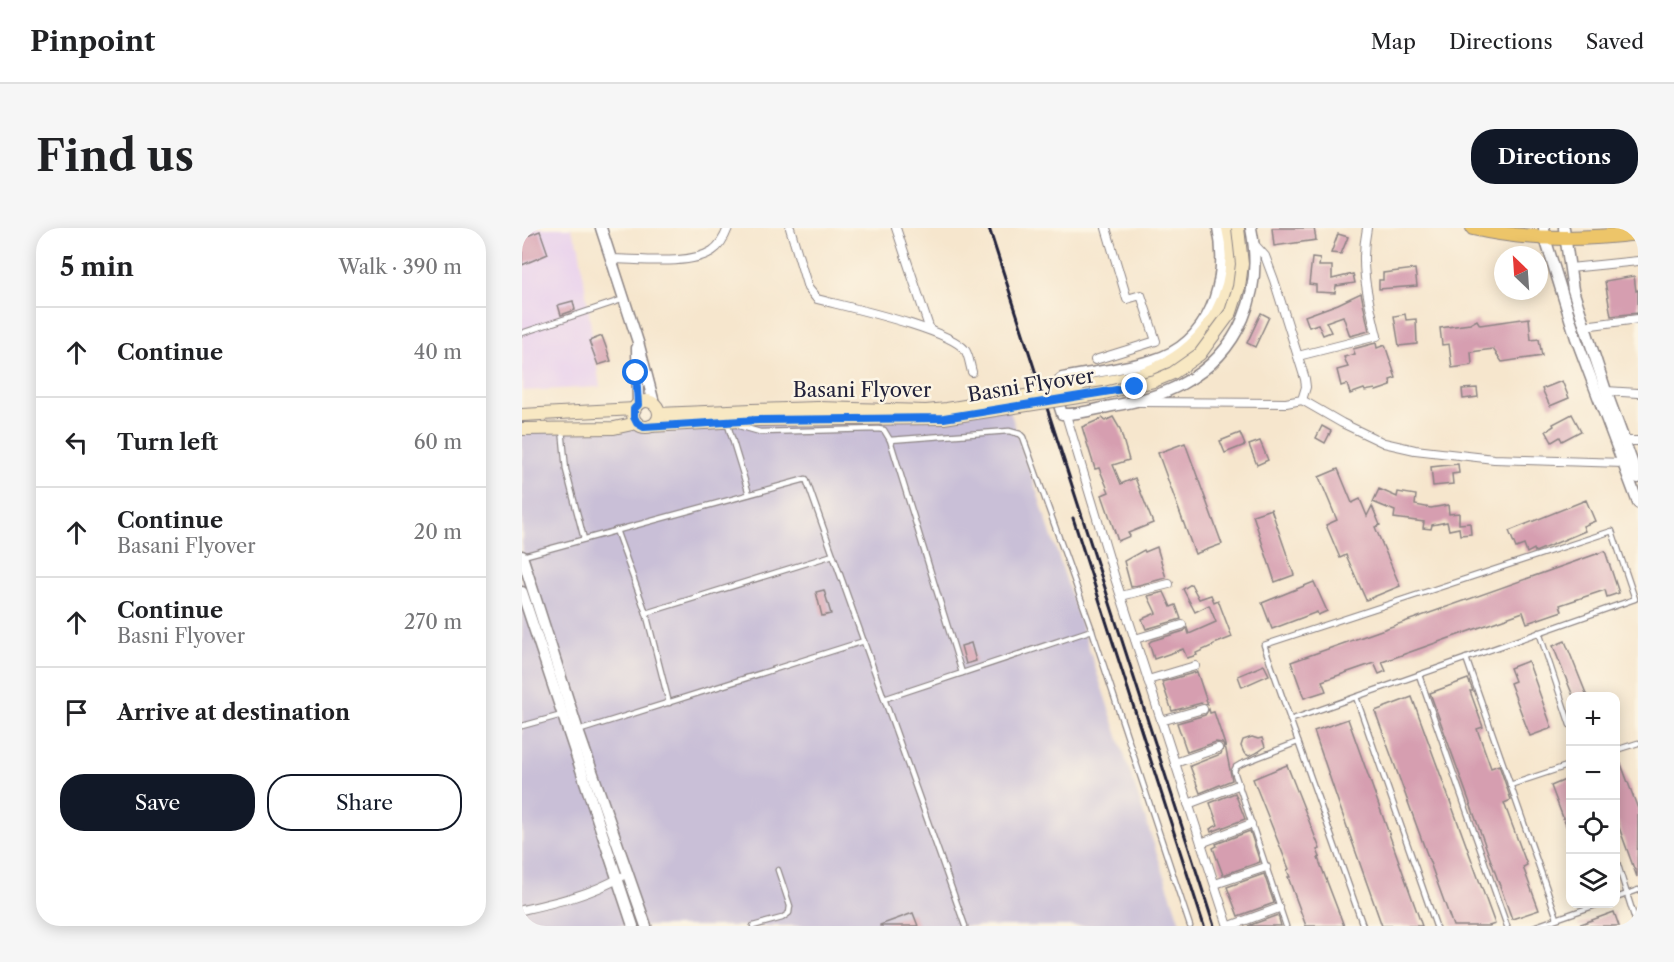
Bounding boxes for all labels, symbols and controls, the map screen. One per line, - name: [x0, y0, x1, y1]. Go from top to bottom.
- text: Pinpoint: [30, 24, 155, 58]
- text: Map: [1371, 29, 1416, 54]
- text: Directions: [1449, 29, 1553, 54]
- text: Saved: [1586, 29, 1644, 54]
- button: Directions: [1471, 129, 1638, 184]
- text: Find us: [36, 130, 194, 182]
- north arrow: [1494, 246, 1548, 300]
- text: 5 min: [60, 251, 134, 283]
- text: Walk · 390 m: [339, 255, 462, 279]
- icon: ahead: [60, 336, 93, 369]
- text: Continue: [117, 339, 223, 366]
- text: 40 m: [414, 340, 462, 364]
- route start: [622, 359, 648, 385]
- street label: Basni Flyover: [966, 363, 1097, 407]
- route end: [1121, 373, 1147, 399]
- street label: Basani Flyover: [793, 378, 932, 402]
- icon: left: [60, 426, 93, 459]
- text: Turn left: [117, 429, 218, 456]
- text: 60 m: [414, 430, 462, 454]
- text: Continue: [117, 507, 223, 534]
- icon: ahead: [60, 516, 93, 549]
- text: 20 m: [414, 520, 462, 544]
- text: Basani Flyover: [117, 534, 256, 558]
- text: Continue: [117, 597, 223, 624]
- icon: ahead: [60, 606, 93, 639]
- text: 270 m: [404, 610, 462, 634]
- text: Basni Flyover: [117, 624, 245, 648]
- map controls: [1566, 692, 1620, 908]
- button: +: [1566, 692, 1620, 746]
- icon: arrive: [60, 696, 93, 729]
- text: Arrive at destination: [117, 699, 350, 726]
- button: −: [1566, 746, 1620, 800]
- button: Save: [60, 774, 255, 831]
- button: Share: [267, 774, 462, 831]
- button: locate: [1566, 800, 1620, 854]
- button: layers: [1566, 854, 1620, 908]

